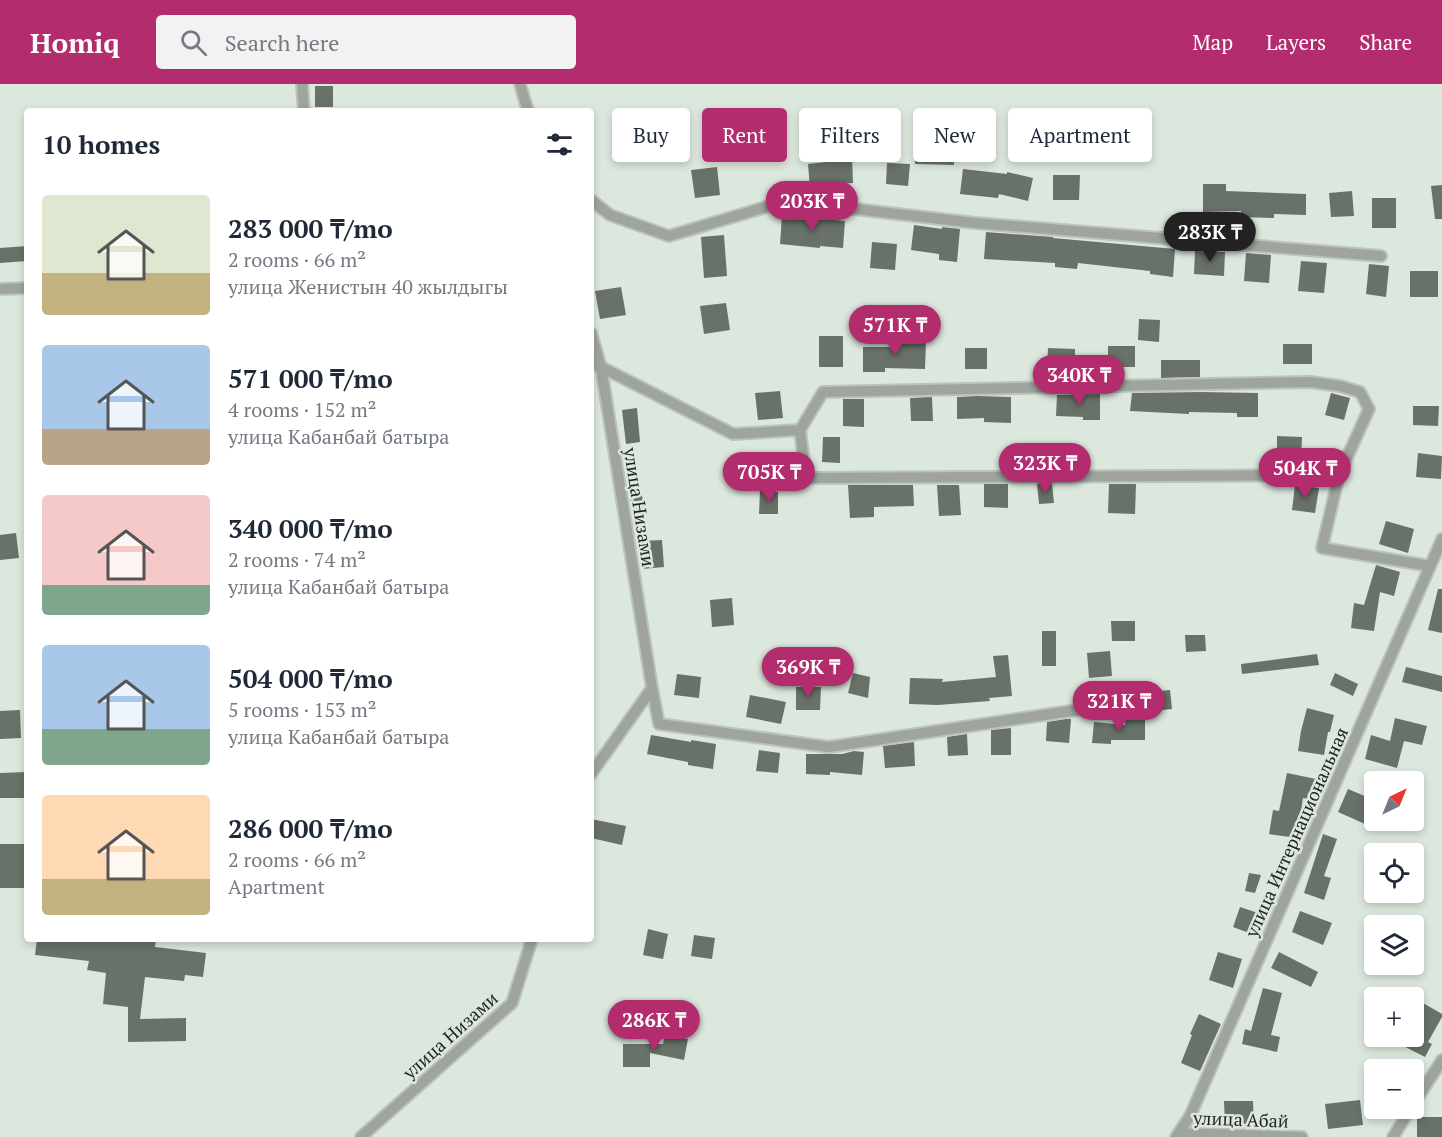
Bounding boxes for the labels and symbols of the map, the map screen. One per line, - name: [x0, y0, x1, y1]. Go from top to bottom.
- pin: 203K ₸: [763, 181, 861, 232]
- pin: 283K ₸: [1161, 212, 1259, 263]
- pin: 571K ₸: [846, 305, 944, 356]
- pin: 340K ₸: [1030, 355, 1128, 406]
- pin: 323K ₸: [996, 443, 1094, 494]
- street label: улица Низами: [619, 445, 661, 568]
- pin: 504K ₸: [1256, 448, 1354, 499]
- pin: 705K ₸: [720, 452, 818, 503]
- pin: 369K ₸: [759, 647, 857, 698]
- pin: 321K ₸: [1070, 681, 1168, 732]
- street label: улица Интернациональная: [1238, 723, 1353, 942]
- north arrow: [1364, 771, 1424, 831]
- street label: улица Низами: [397, 986, 503, 1085]
- pin: 286K ₸: [605, 1000, 703, 1051]
- street label: улица Абай: [1192, 1105, 1289, 1133]

